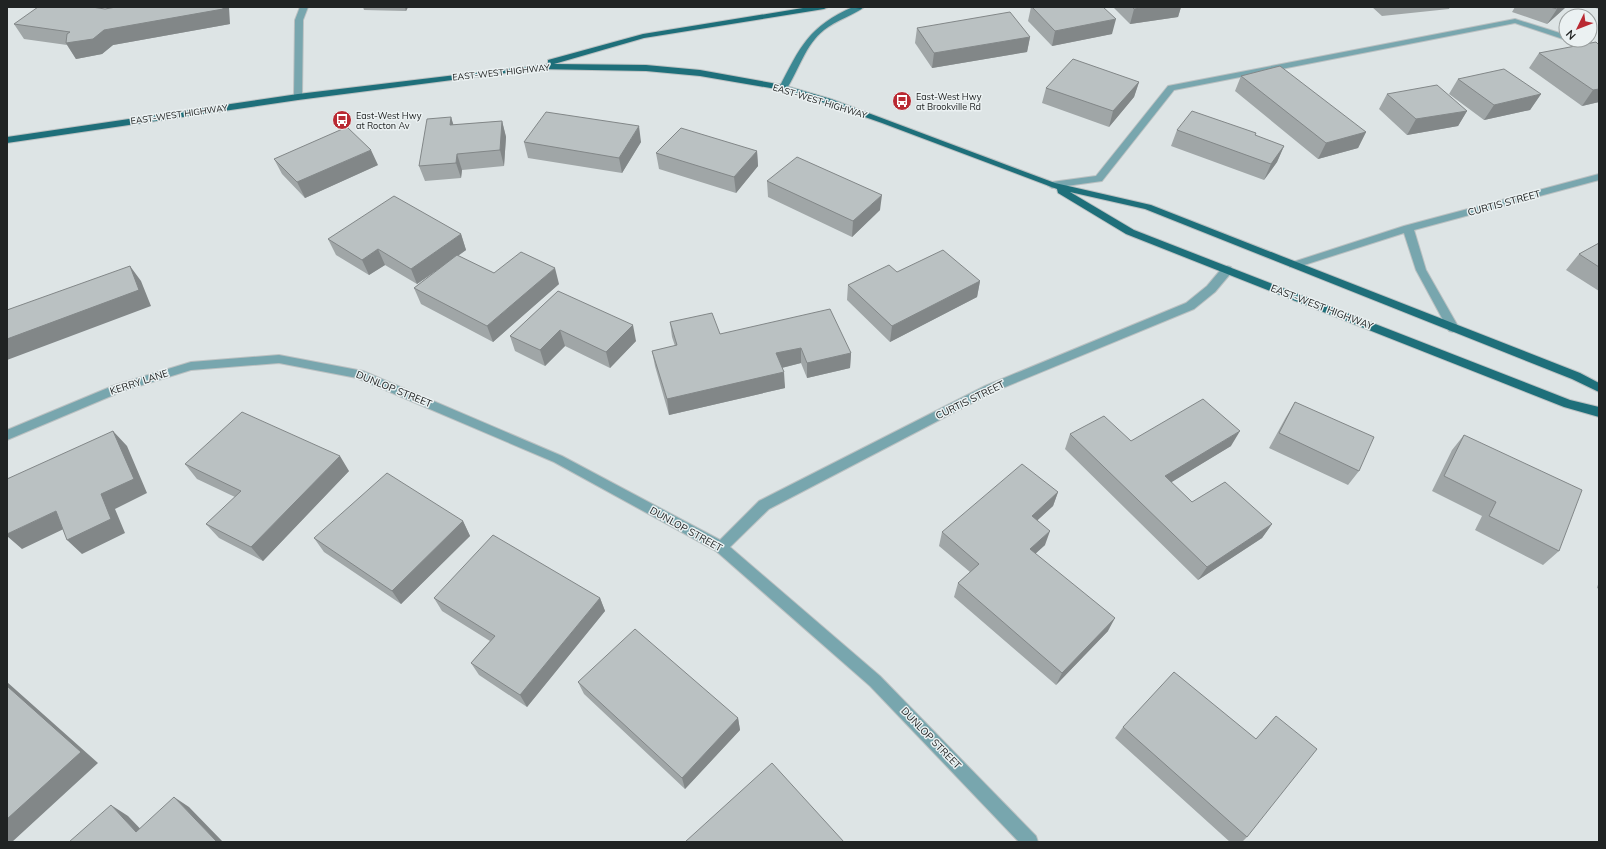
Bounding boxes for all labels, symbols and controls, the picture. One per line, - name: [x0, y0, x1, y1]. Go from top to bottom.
- north arrow: [1558, 8, 1598, 48]
- text: N: [1563, 27, 1579, 43]
- street label: EAST-WEST HIGHWAY: [452, 61, 551, 83]
- street label: EAST-WEST HIGHWAY: [772, 81, 869, 121]
- bus stop icon: East-West Hwy at Brookville Rd: [891, 90, 913, 112]
- place label: East-West Hwy at Brookville Rd: [916, 91, 982, 112]
- street label: EAST-WEST HIGHWAY: [130, 102, 229, 126]
- bus stop icon: East-West Hwy at Rocton Av: [331, 109, 353, 131]
- place label: East-West Hwy at Rocton Av: [356, 110, 422, 131]
- street label: CURTIS STREET: [1466, 187, 1542, 219]
- street label: EAST-WEST HIGHWAY: [1269, 281, 1376, 333]
- street label: KERRY LANE: [108, 366, 170, 398]
- street label: DUNLOP STREET: [354, 368, 434, 410]
- street label: CURTIS STREET: [933, 378, 1007, 422]
- street label: DUNLOP STREET: [647, 504, 725, 554]
- street label: DUNLOP STREET: [898, 704, 964, 772]

